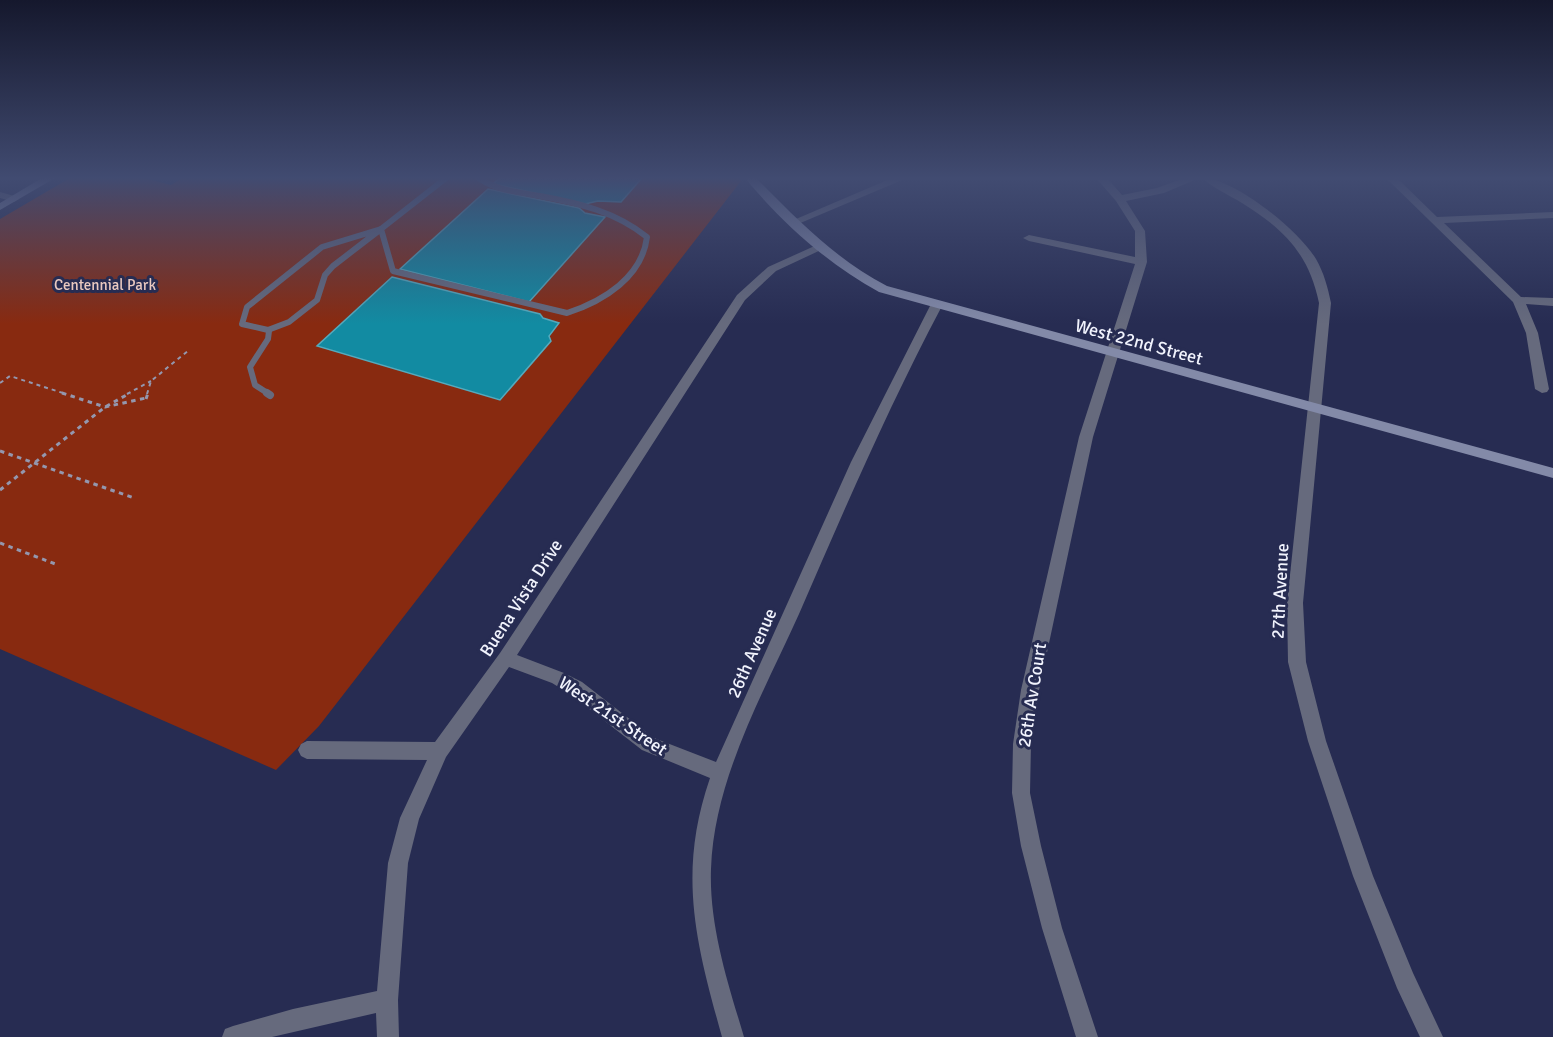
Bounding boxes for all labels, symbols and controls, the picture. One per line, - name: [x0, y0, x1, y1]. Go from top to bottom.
- park label: Centennial Park: [54, 276, 156, 294]
- street label: West 22nd Street: [1073, 314, 1205, 370]
- street label: Buena Vista Drive: [475, 535, 567, 661]
- street label: 27th Avenue: [1267, 543, 1293, 639]
- street label: 26th Avenue: [722, 605, 782, 701]
- street label: 26th Av Court: [1013, 641, 1051, 749]
- street label: West 21st Street: [555, 672, 671, 760]

